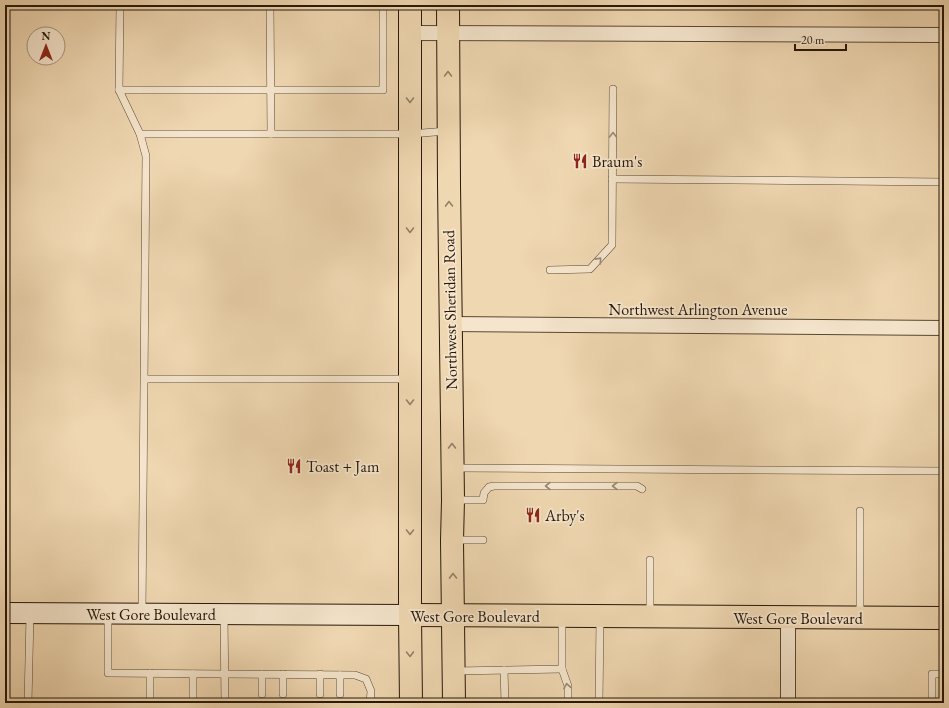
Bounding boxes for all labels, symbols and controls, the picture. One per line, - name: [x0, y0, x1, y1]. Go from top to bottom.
- north arrow: [26, 26, 66, 66]
- scale bar: [795, 26, 846, 52]
- text: N: [42, 29, 51, 43]
- text: 20 m: [801, 32, 825, 48]
- one-way arrow: [444, 71, 452, 77]
- one-way arrow: [406, 97, 414, 103]
- one-way arrow: [608, 132, 617, 138]
- place label: Braum's: [592, 151, 642, 172]
- restaurant icon: Braum's: [571, 152, 589, 170]
- one-way arrow: [445, 201, 453, 207]
- one-way arrow: [406, 227, 414, 233]
- street label: Northwest Sheridan Road: [438, 229, 462, 390]
- one-way arrow: [594, 257, 601, 264]
- street label: Northwest Arlington Avenue: [608, 299, 788, 320]
- one-way arrow: [406, 399, 414, 405]
- one-way arrow: [448, 443, 456, 449]
- place label: Toast + Jam: [306, 456, 380, 477]
- restaurant icon: Toast + Jam: [285, 457, 303, 475]
- one-way arrow: [545, 482, 551, 490]
- one-way arrow: [612, 482, 618, 490]
- place label: Arby's: [544, 505, 585, 526]
- restaurant icon: Arby's: [524, 506, 542, 524]
- one-way arrow: [406, 529, 414, 535]
- one-way arrow: [449, 573, 457, 579]
- street label: West Gore Boulevard: [86, 604, 217, 625]
- street label: West Gore Boulevard: [410, 606, 541, 627]
- street label: West Gore Boulevard: [733, 608, 864, 629]
- one-way arrow: [406, 651, 414, 657]
- one-way arrow: [563, 682, 572, 689]

